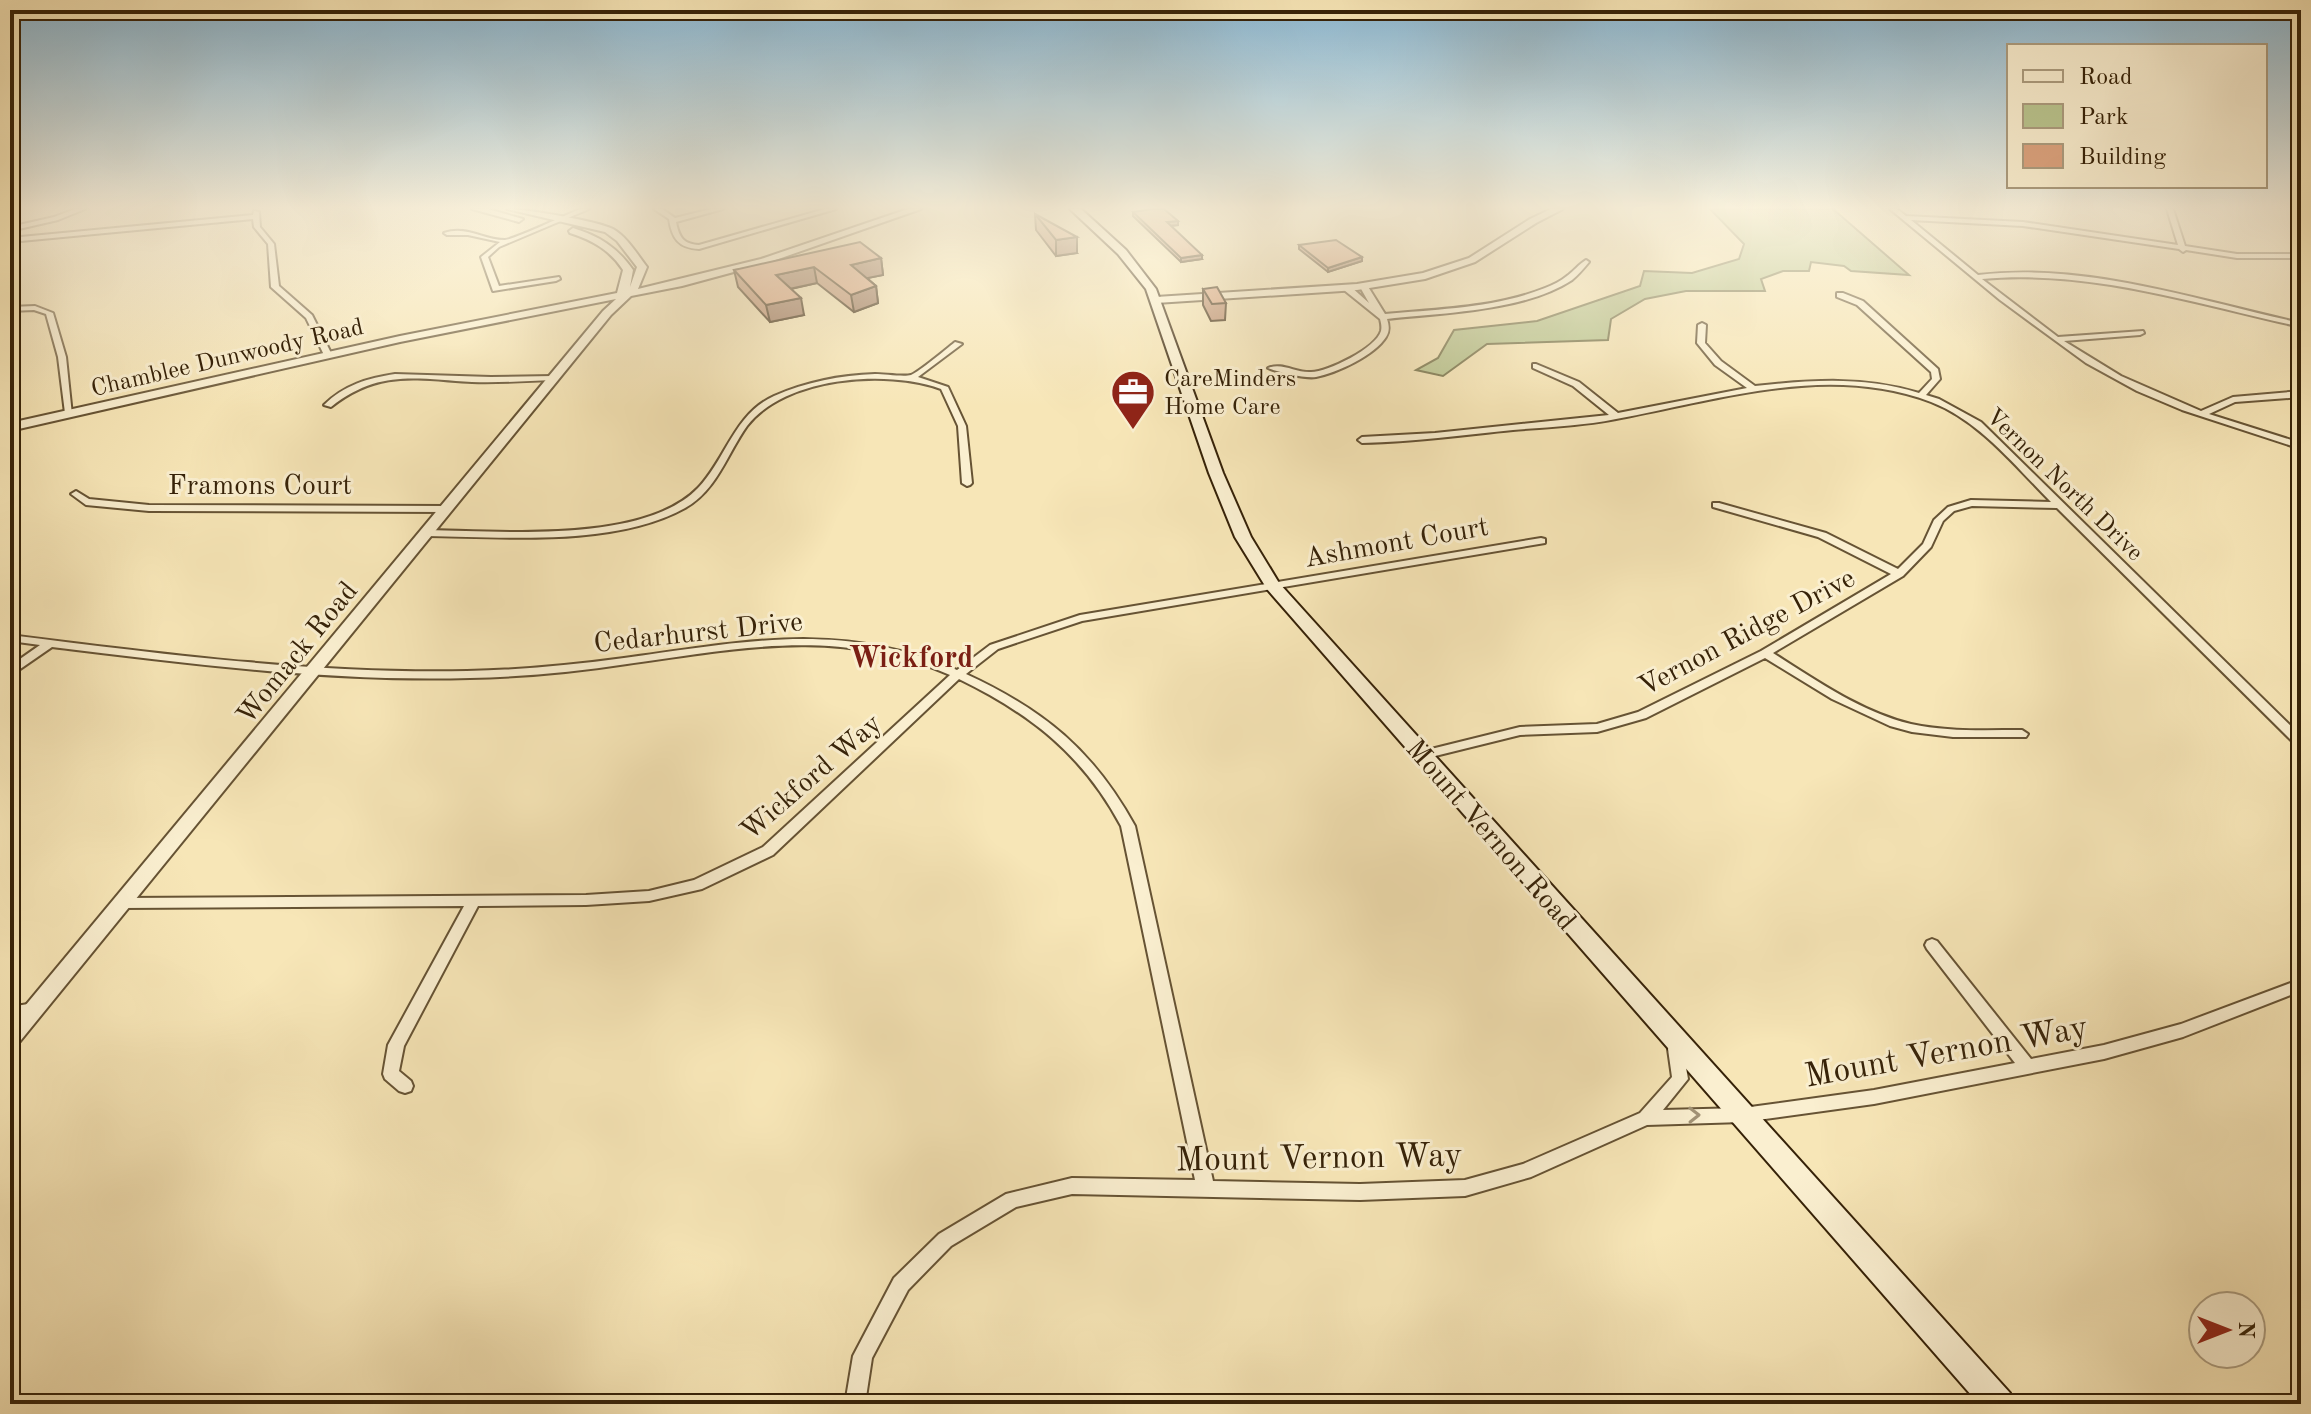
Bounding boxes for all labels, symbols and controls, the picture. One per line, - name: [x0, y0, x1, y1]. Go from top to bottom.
- legend: [2007, 44, 2267, 188]
- text: Road: [2079, 66, 2132, 90]
- text: Park: [2079, 106, 2128, 130]
- text: Building: [2079, 146, 2166, 170]
- street label: Chamblee Dunwoody Road: [89, 316, 366, 402]
- office icon: CareMinders Home Care: [1109, 368, 1157, 431]
- place label: CareMinders Home Care: [1164, 368, 1296, 420]
- street label: Vernon North Drive: [1981, 405, 2147, 566]
- street label: Framons Court: [168, 473, 352, 501]
- street label: Ashmont Court: [1302, 514, 1491, 574]
- street label: Vernon Ridge Drive: [1635, 565, 1860, 702]
- street label: Womack Road: [233, 577, 364, 730]
- street label: Cedarhurst Drive: [592, 609, 804, 659]
- district label: Wickford: [849, 644, 973, 674]
- street label: Wickford Way: [736, 710, 888, 847]
- street label: Mount Vernon Road: [1400, 735, 1580, 937]
- street label: Mount Vernon Way: [1802, 1011, 2091, 1095]
- one-way arrow: [1688, 1106, 1701, 1124]
- street label: Mount Vernon Way: [1175, 1139, 1463, 1178]
- north arrow: [2187, 1290, 2267, 1370]
- text: N: [2234, 1322, 2256, 1339]

